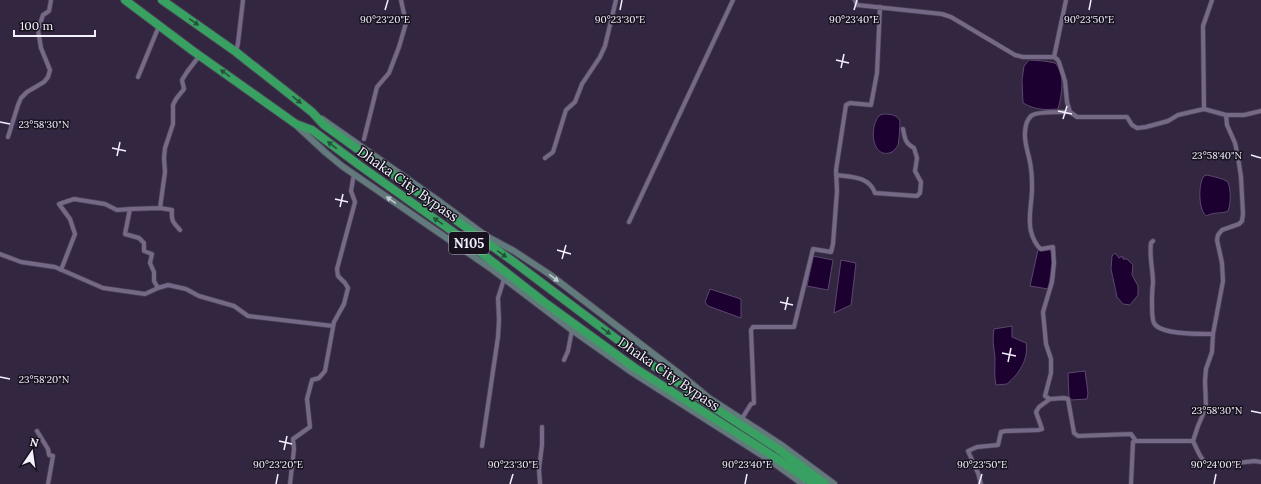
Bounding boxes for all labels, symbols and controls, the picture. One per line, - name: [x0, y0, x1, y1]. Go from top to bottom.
- scale bar: [14, 12, 95, 38]
- text: 90°23'20"E: [360, 13, 410, 26]
- text: 90°23'30"E: [595, 13, 645, 26]
- text: 90°23'40"E: [829, 13, 879, 26]
- text: 90°23'50"E: [1064, 13, 1114, 26]
- text: 100 m: [20, 18, 53, 33]
- one-way arrow: [188, 18, 199, 26]
- one-way arrow: [220, 69, 230, 77]
- one-way arrow: [292, 96, 303, 105]
- text: 23°58'30"N: [19, 118, 70, 131]
- one-way arrow: [327, 141, 338, 150]
- street label: Dhaka City Bypass: [354, 142, 462, 226]
- text: 23°58'40"N: [1192, 149, 1242, 162]
- one-way arrow: [385, 196, 396, 204]
- one-way arrow: [433, 217, 443, 225]
- road number: N105: [449, 232, 489, 254]
- one-way arrow: [497, 250, 507, 258]
- one-way arrow: [548, 273, 559, 282]
- one-way arrow: [601, 327, 612, 335]
- street label: Dhaka City Bypass: [615, 333, 723, 415]
- text: 23°58'20"N: [19, 373, 70, 386]
- text: 23°58'30"N: [1192, 404, 1243, 417]
- north arrow: [12, 432, 52, 472]
- text: N: [29, 434, 40, 450]
- text: 90°23'20"E: [253, 458, 303, 471]
- text: 90°23'30"E: [488, 458, 538, 471]
- text: 90°23'40"E: [722, 458, 772, 471]
- text: 90°23'50"E: [957, 458, 1007, 471]
- text: 90°24'00"E: [1191, 458, 1241, 471]

